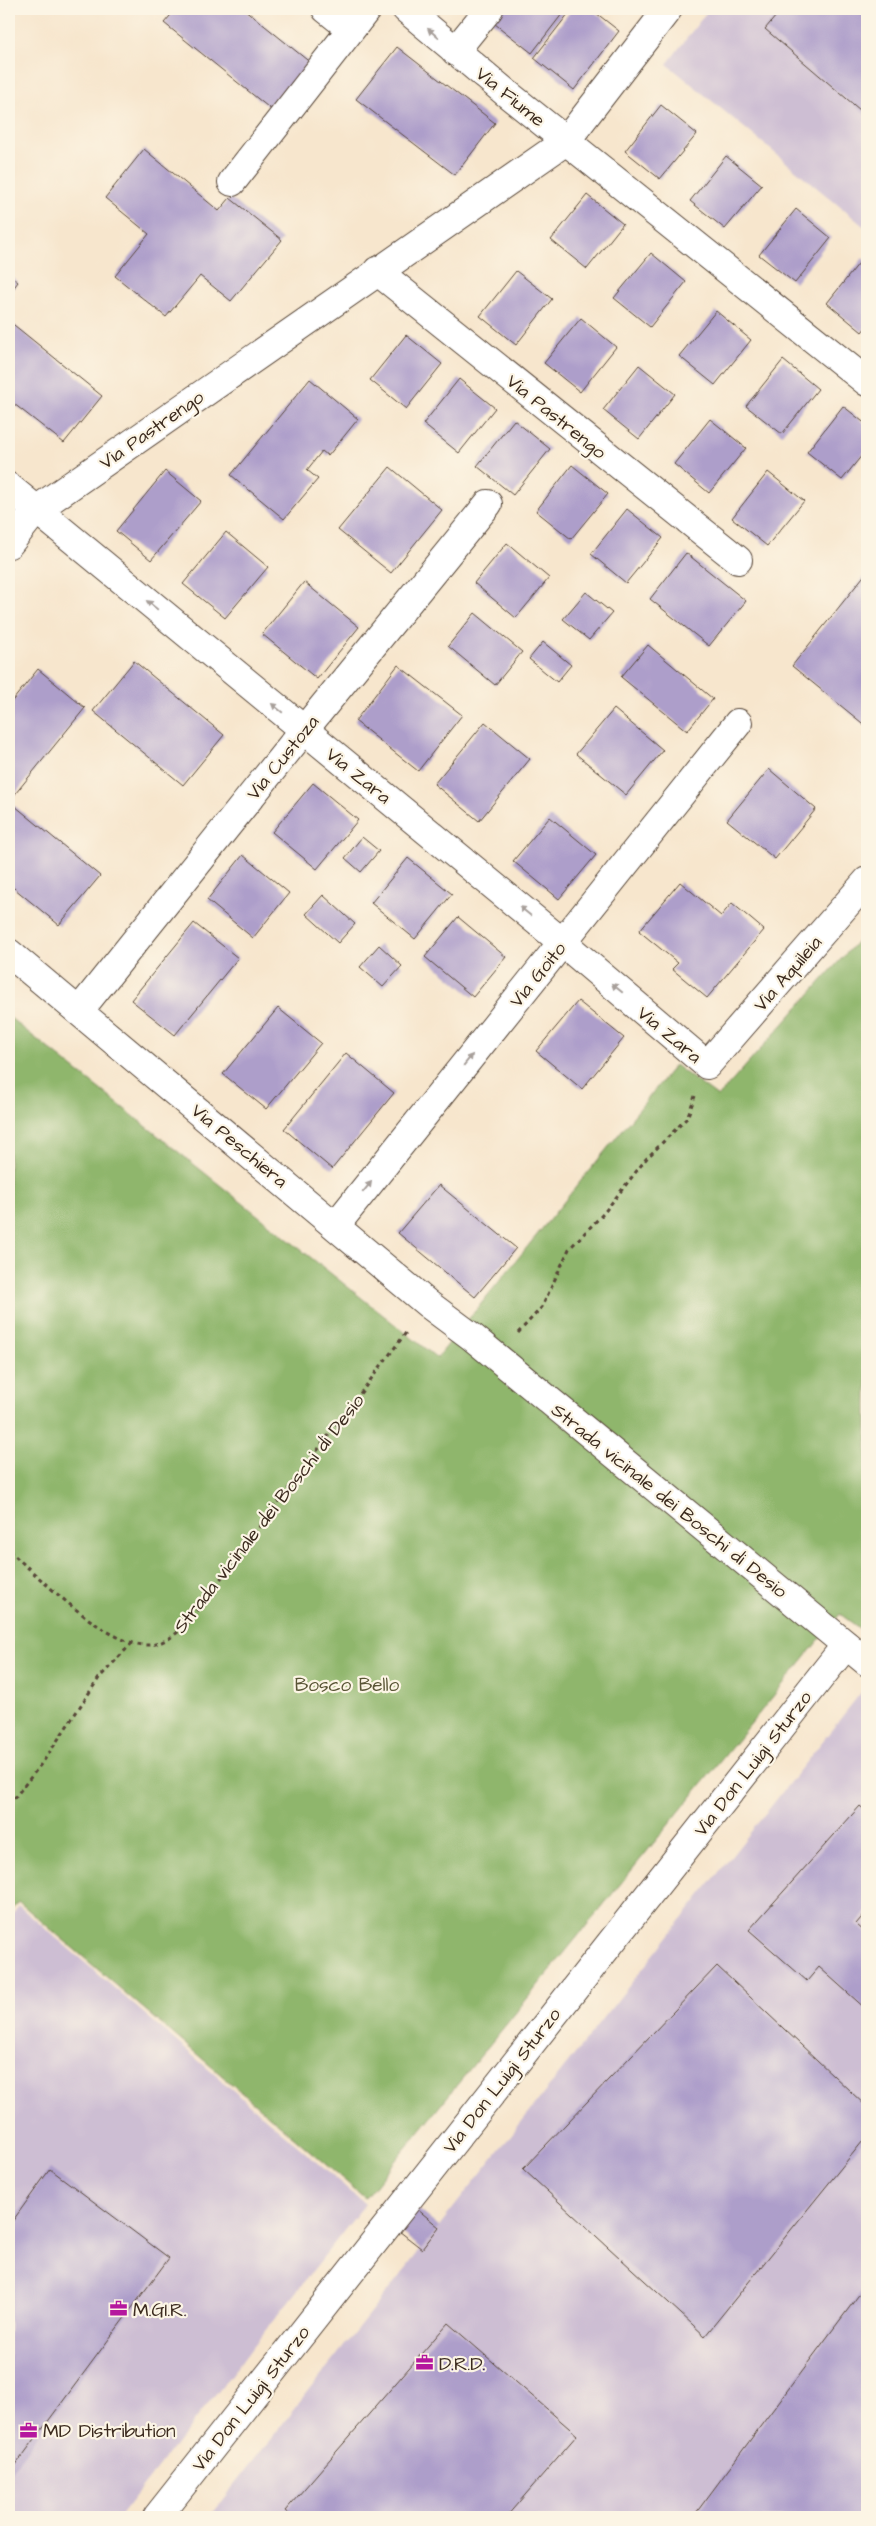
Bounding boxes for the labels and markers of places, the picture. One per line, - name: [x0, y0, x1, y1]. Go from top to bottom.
- place label: M.GI.R.: [133, 2297, 186, 2324]
- office icon: M.GI.R.: [109, 2299, 129, 2319]
- place label: D.R.D.: [439, 2351, 485, 2378]
- office icon: D.R.D.: [415, 2353, 435, 2373]
- place label: MD Distribution: [43, 2418, 175, 2445]
- office icon: MD Distribution: [19, 2420, 39, 2440]

